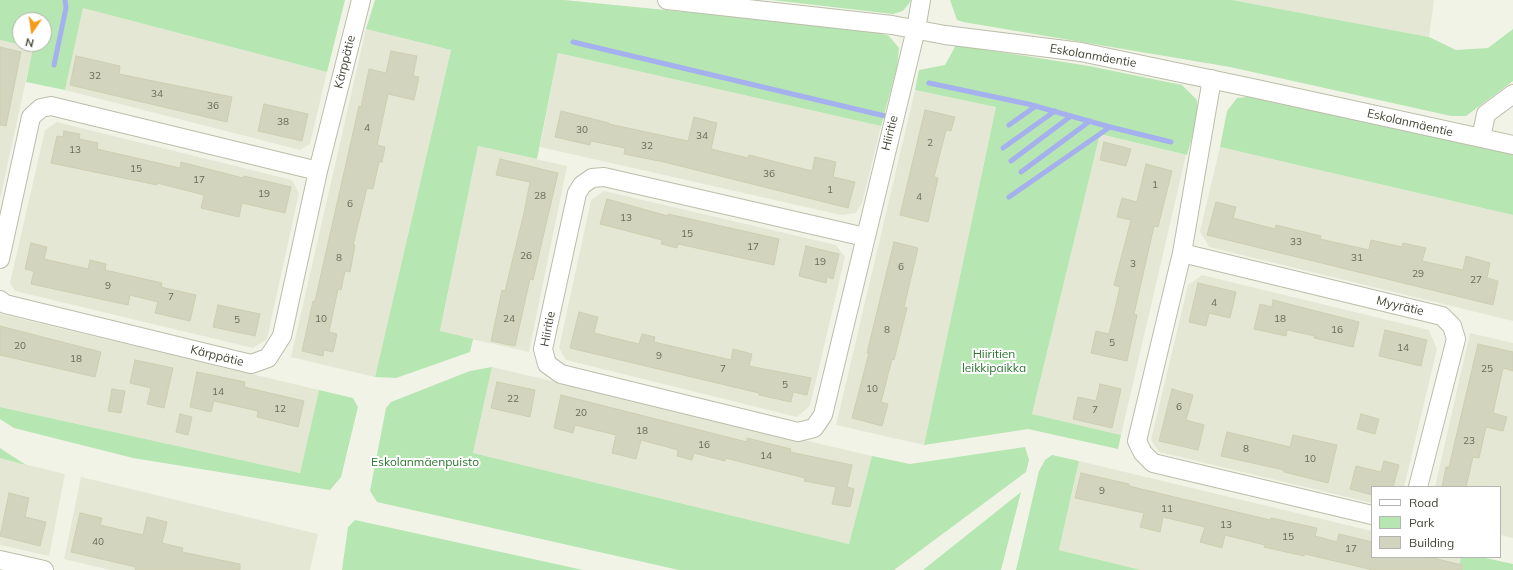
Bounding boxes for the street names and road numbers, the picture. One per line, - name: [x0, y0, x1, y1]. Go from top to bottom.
- street label: Kärppätie: [331, 34, 359, 90]
- street label: Eskolanmäentie: [1049, 41, 1137, 71]
- street label: Eskolanmäentie: [1366, 106, 1454, 140]
- street label: Hiiritie: [879, 114, 901, 152]
- street label: Myyrätie: [1375, 293, 1425, 319]
- street label: Hiiritie: [538, 310, 558, 348]
- street label: Kärppätie: [189, 342, 245, 370]

